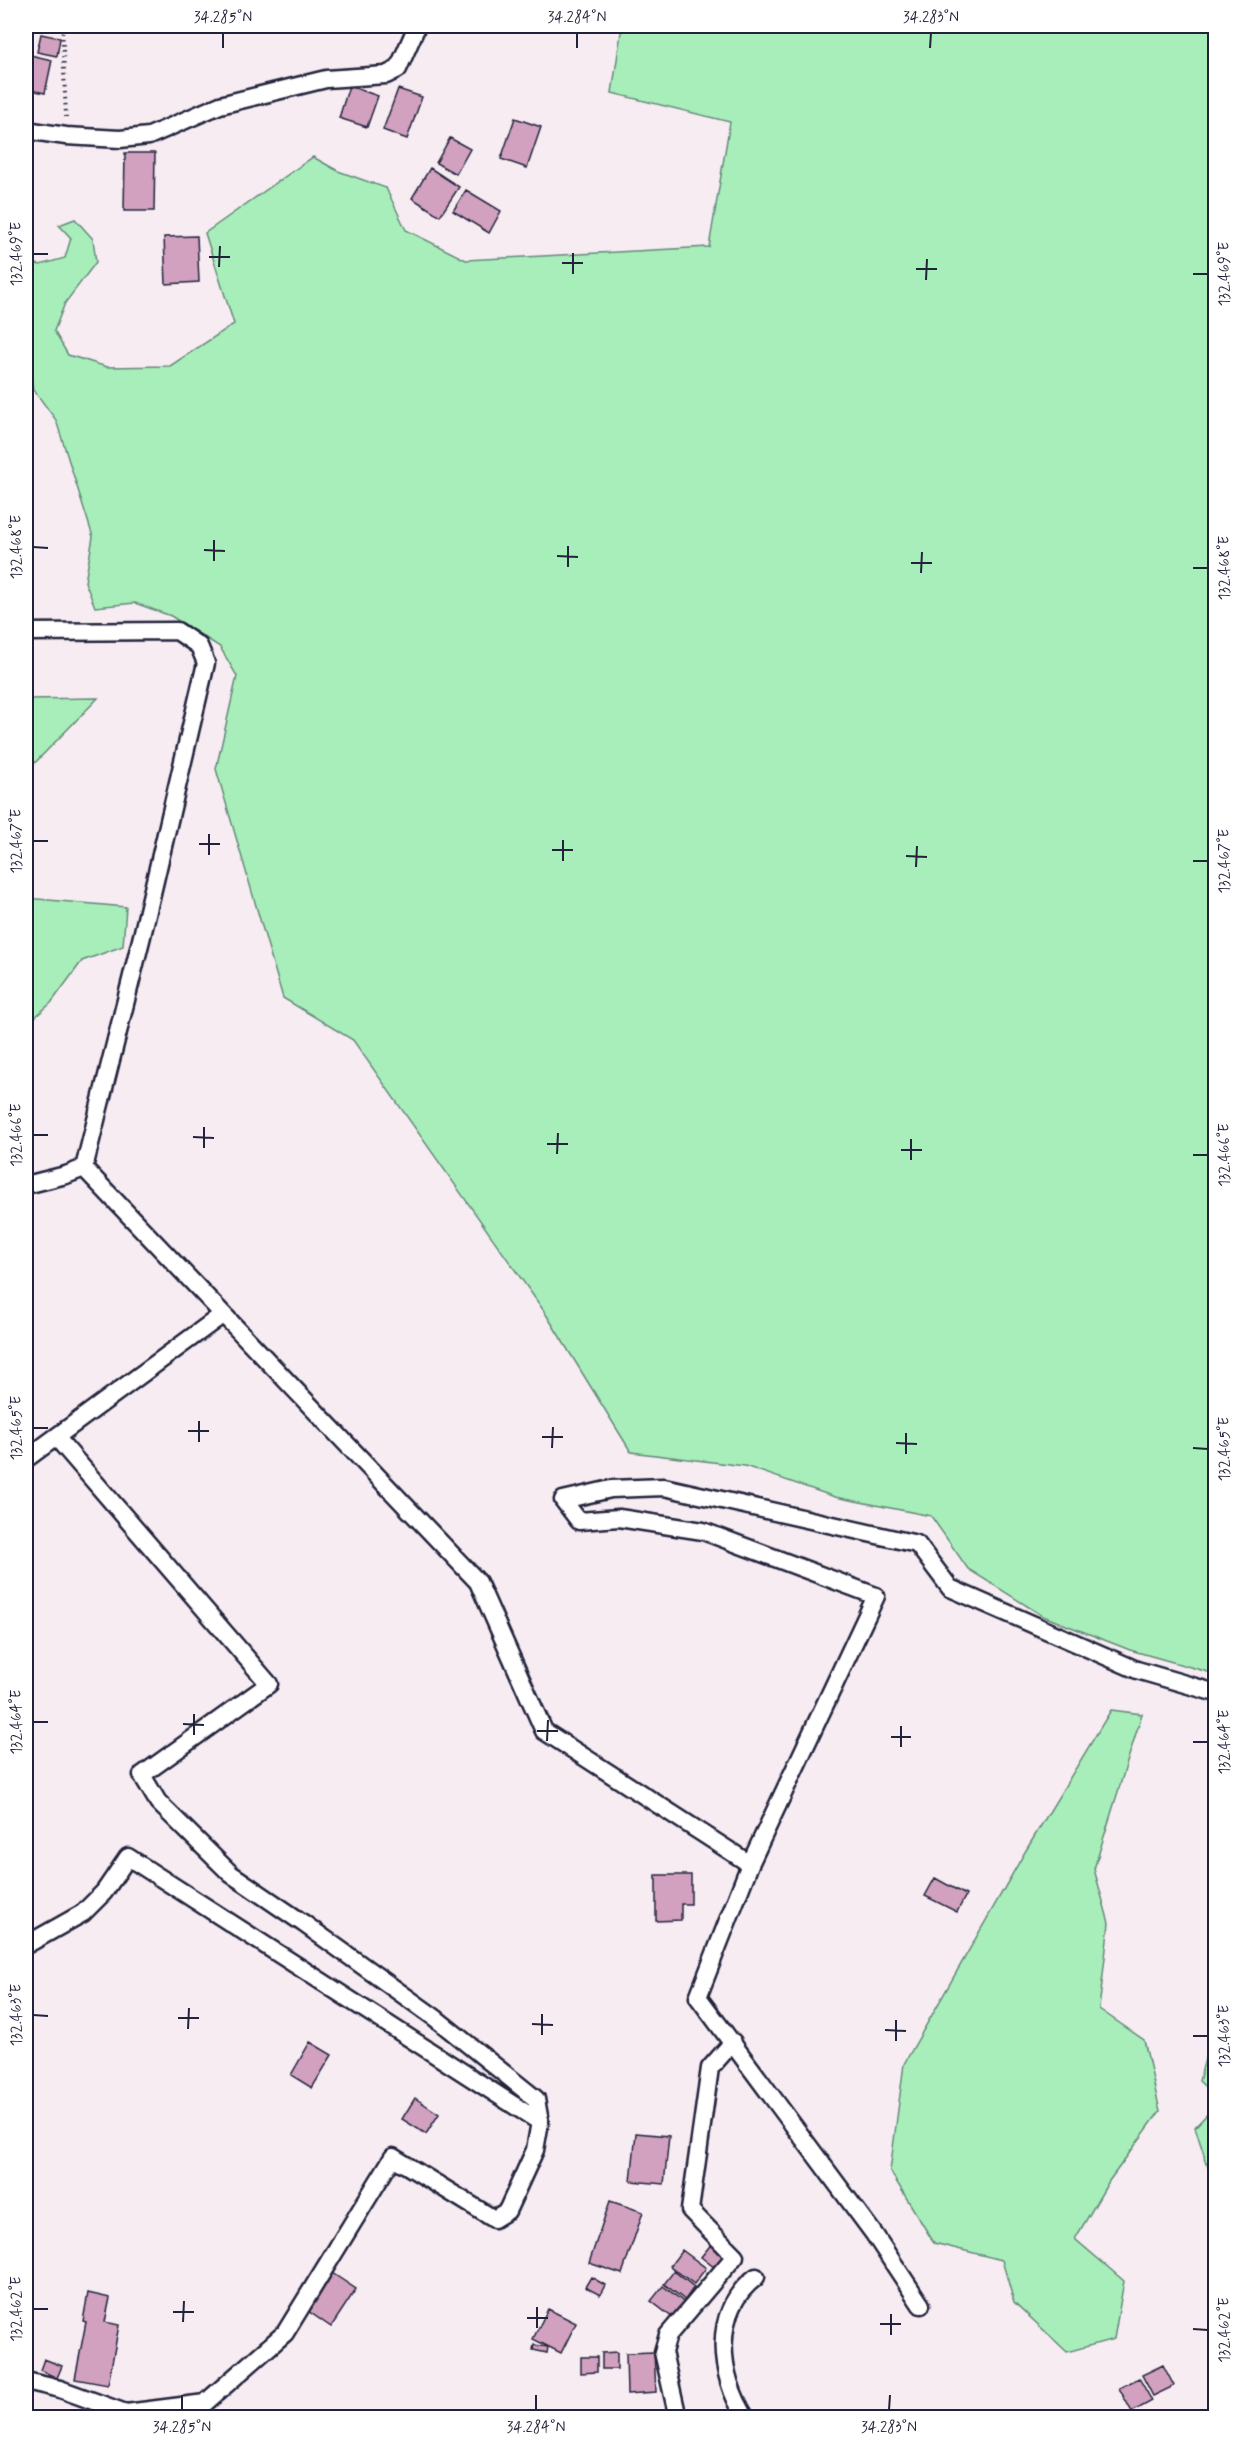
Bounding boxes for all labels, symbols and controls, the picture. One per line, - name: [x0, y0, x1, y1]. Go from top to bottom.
- text: 34.285°N: [194, 8, 252, 28]
- text: 34.284°N: [548, 8, 606, 28]
- text: 34.283°N: [903, 8, 959, 28]
- text: 132.469°E: [7, 222, 27, 286]
- text: 132.469°E: [1215, 242, 1235, 306]
- text: 132.468°E: [7, 515, 27, 579]
- text: 132.468°E: [1215, 536, 1235, 600]
- text: 132.467°E: [7, 808, 27, 873]
- text: 132.467°E: [1215, 828, 1235, 893]
- text: 132.466°E: [7, 1103, 27, 1167]
- text: 132.466°E: [1215, 1123, 1235, 1187]
- text: 132.465°E: [7, 1395, 27, 1460]
- text: 132.465°E: [1215, 1416, 1235, 1481]
- text: 132.464°E: [7, 1689, 27, 1755]
- text: 132.464°E: [1215, 1709, 1235, 1775]
- text: 132.463°E: [7, 1984, 27, 2046]
- text: 132.463°E: [1215, 2005, 1235, 2067]
- text: 132.462°E: [7, 2276, 27, 2342]
- text: 132.462°E: [1215, 2297, 1235, 2363]
- text: 34.285°N: [153, 2418, 211, 2438]
- text: 34.284°N: [507, 2418, 565, 2438]
- text: 34.283°N: [861, 2418, 917, 2438]

